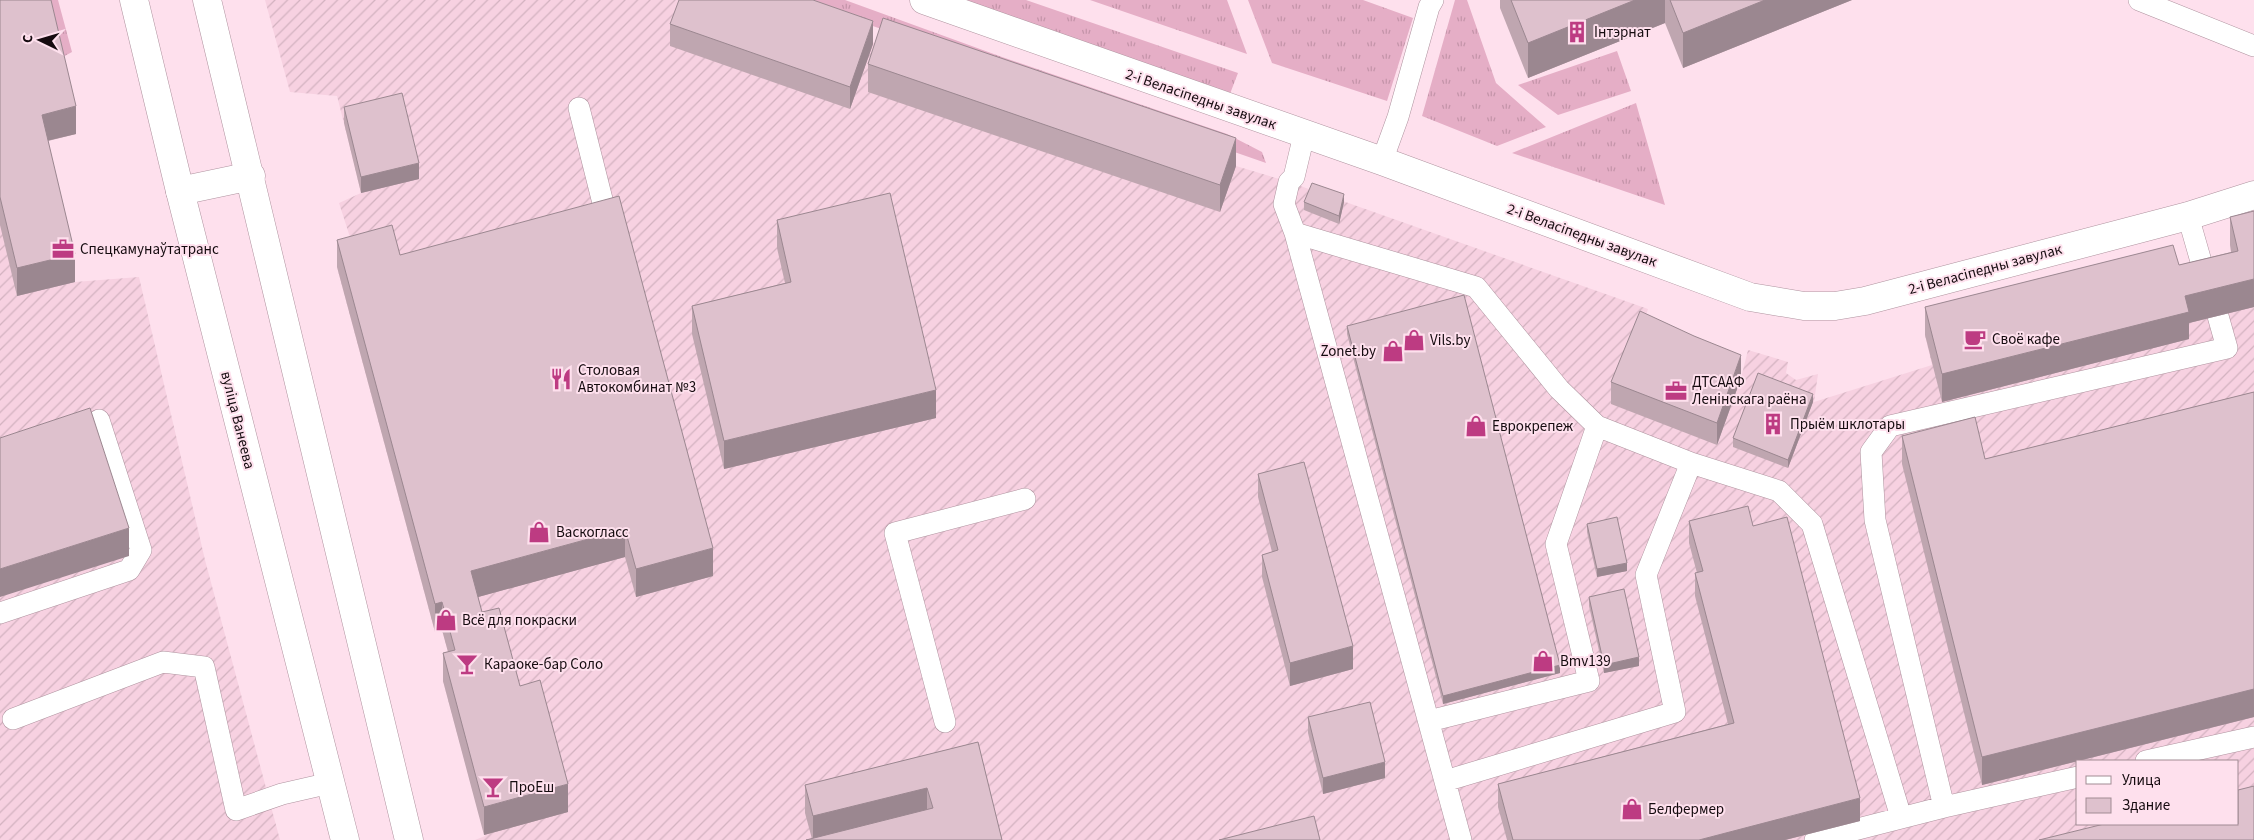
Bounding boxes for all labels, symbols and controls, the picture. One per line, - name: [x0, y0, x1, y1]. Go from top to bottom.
- north arrow: [15, 15, 65, 65]
- building icon: Інтэрнат: [1564, 19, 1590, 45]
- place label: Інтэрнат: [1594, 22, 1651, 43]
- text: С: [18, 34, 38, 44]
- street label: 2-і Веласіпедны завулак: [1123, 64, 1280, 135]
- street label: 2-і Веласіпедны завулак: [1504, 199, 1660, 273]
- office icon: Спецкамунаўтатранс: [50, 236, 76, 262]
- place label: Спецкамунаўтатранс: [80, 239, 219, 260]
- street label: 2-і Веласіпедны завулак: [1906, 239, 2065, 300]
- cafe icon: Своё кафе: [1962, 326, 1988, 352]
- shop icon: Vils.by: [1401, 327, 1427, 353]
- place label: Своё кафе: [1992, 329, 2060, 350]
- place label: Vils.by: [1430, 330, 1471, 351]
- shop icon: Zonet.by: [1380, 338, 1406, 364]
- place label: Zonet.by: [1320, 341, 1376, 362]
- place label: Столовая Автокомбинат №3: [578, 360, 696, 398]
- restaurant icon: Столовая Автокомбинат №3: [548, 366, 574, 392]
- street label: вуліца Ванеева: [215, 369, 260, 471]
- place label: ДТСААФ Ленінскага раёна: [1692, 372, 1806, 410]
- office icon: ДТСААФ Ленінскага раёна: [1663, 378, 1689, 404]
- building icon: Прыём шклотары: [1760, 411, 1786, 437]
- shop icon: Еврокрепеж: [1463, 413, 1489, 439]
- place label: Прыём шклотары: [1790, 414, 1905, 435]
- place label: Еврокрепеж: [1492, 416, 1574, 437]
- shop icon: Васкогласс: [526, 519, 552, 545]
- place label: Васкогласс: [556, 522, 629, 543]
- shop icon: Всё для покраски: [433, 607, 459, 633]
- place label: Всё для покраски: [462, 610, 577, 631]
- shop icon: Bmv139: [1530, 648, 1556, 674]
- bar icon: Караоке-бар Соло: [454, 651, 480, 677]
- place label: Bmv139: [1560, 651, 1611, 672]
- place label: Караоке-бар Соло: [484, 654, 603, 675]
- legend: [2076, 760, 2239, 825]
- text: Улица: [2122, 770, 2161, 791]
- bar icon: ПроЕш: [480, 774, 506, 800]
- place label: ПроЕш: [509, 777, 554, 798]
- text: Здание: [2122, 795, 2170, 816]
- shop icon: Белфермер: [1619, 796, 1645, 822]
- place label: Белфермер: [1648, 799, 1724, 820]

